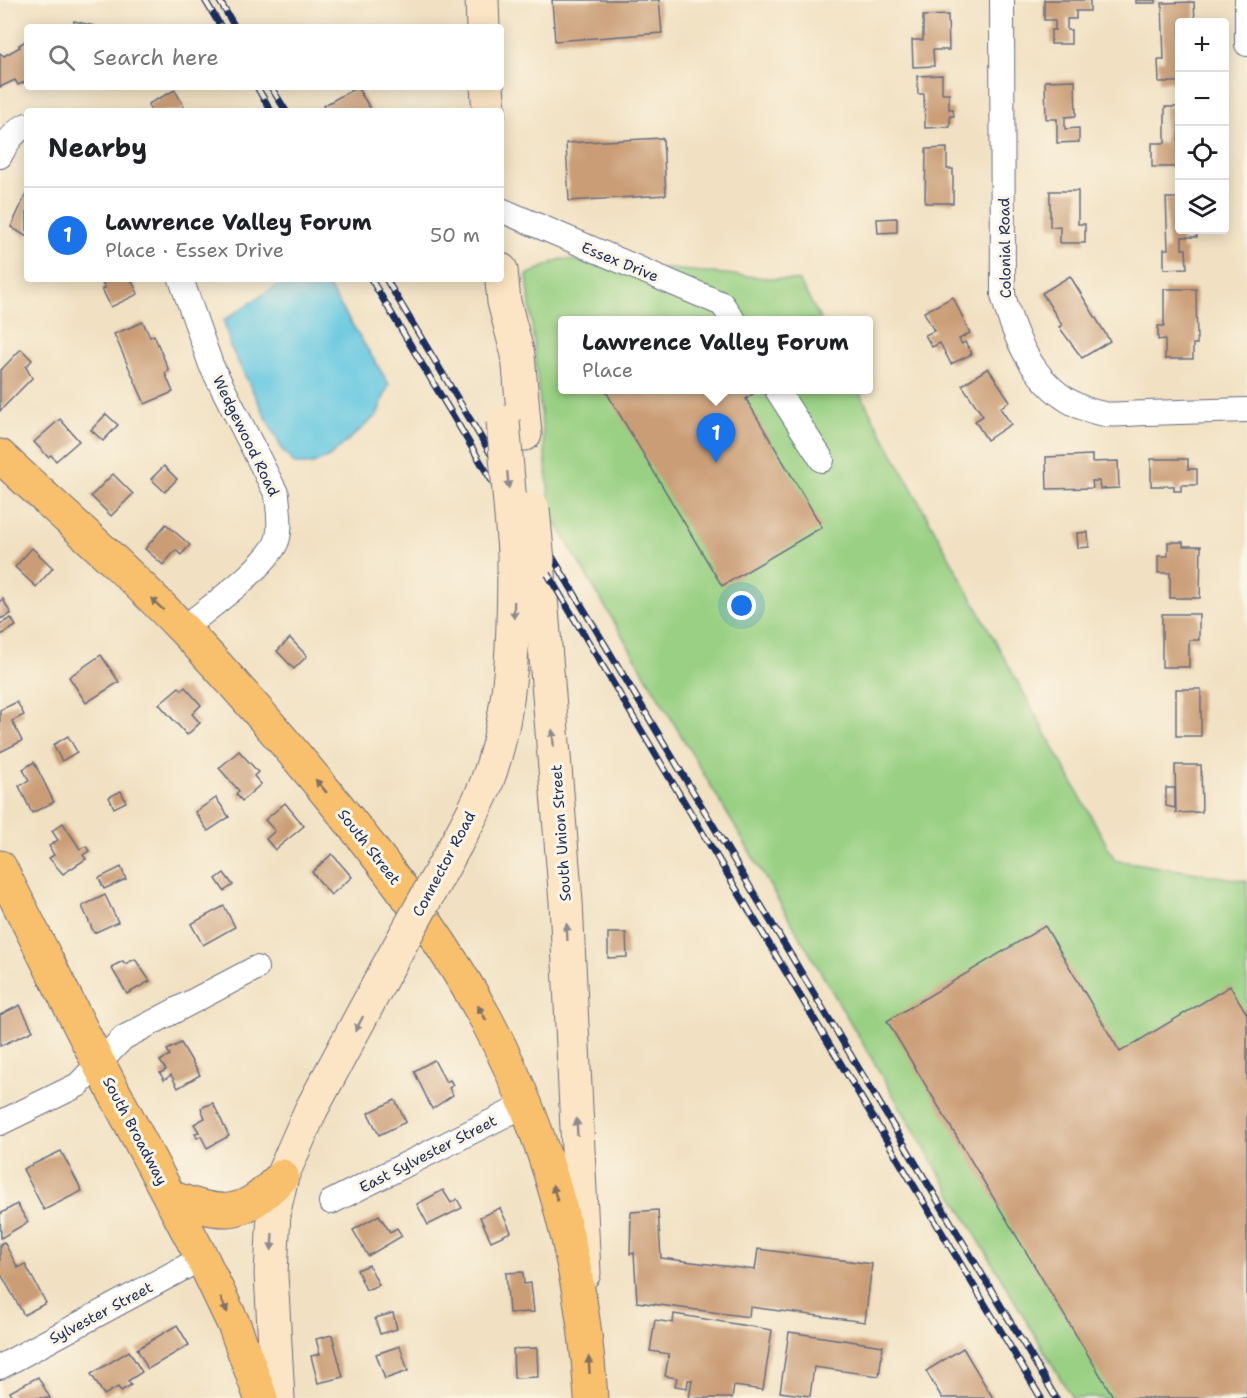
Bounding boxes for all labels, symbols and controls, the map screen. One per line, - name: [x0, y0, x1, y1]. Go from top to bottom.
- map controls: [1175, 18, 1229, 234]
- button: +: [1175, 18, 1229, 72]
- search box: [24, 24, 504, 90]
- icon: search: [45, 41, 78, 74]
- text: Search here: [93, 43, 219, 72]
- button: −: [1175, 72, 1229, 126]
- button: locate: [1175, 126, 1229, 180]
- text: Nearby: [48, 130, 147, 165]
- button: layers: [1175, 180, 1229, 234]
- street label: Colonial Road: [994, 197, 1016, 299]
- text: Lawrence Valley Forum: [105, 208, 372, 237]
- text: 1: [63, 222, 72, 248]
- text: 50 m: [430, 222, 480, 248]
- text: Place · Essex Drive: [105, 237, 284, 263]
- street label: Essex Drive: [578, 237, 662, 287]
- popup: [558, 316, 873, 394]
- text: Lawrence Valley Forum: [582, 328, 849, 357]
- text: Place: [582, 357, 633, 383]
- street label: Wedgewood Road: [208, 372, 284, 500]
- pin: 1: [696, 414, 736, 463]
- one-way arrow: [503, 470, 513, 489]
- your location: [727, 591, 756, 620]
- one-way arrow: [150, 597, 165, 611]
- one-way arrow: [509, 600, 519, 619]
- one-way arrow: [548, 728, 558, 747]
- street label: South Union Street: [546, 764, 576, 902]
- one-way arrow: [315, 779, 328, 794]
- street label: South Street: [333, 805, 405, 889]
- street label: Connector Road: [408, 807, 480, 920]
- one-way arrow: [563, 923, 572, 942]
- one-way arrow: [477, 1004, 487, 1021]
- one-way arrow: [354, 1016, 364, 1033]
- street label: South Broadway: [98, 1073, 172, 1189]
- street label: East Sylvester Street: [356, 1111, 500, 1197]
- one-way arrow: [573, 1117, 582, 1136]
- one-way arrow: [550, 1184, 560, 1202]
- one-way arrow: [267, 1232, 277, 1251]
- street label: Sylvester Street: [46, 1277, 156, 1349]
- one-way arrow: [220, 1297, 229, 1314]
- one-way arrow: [585, 1356, 594, 1375]

